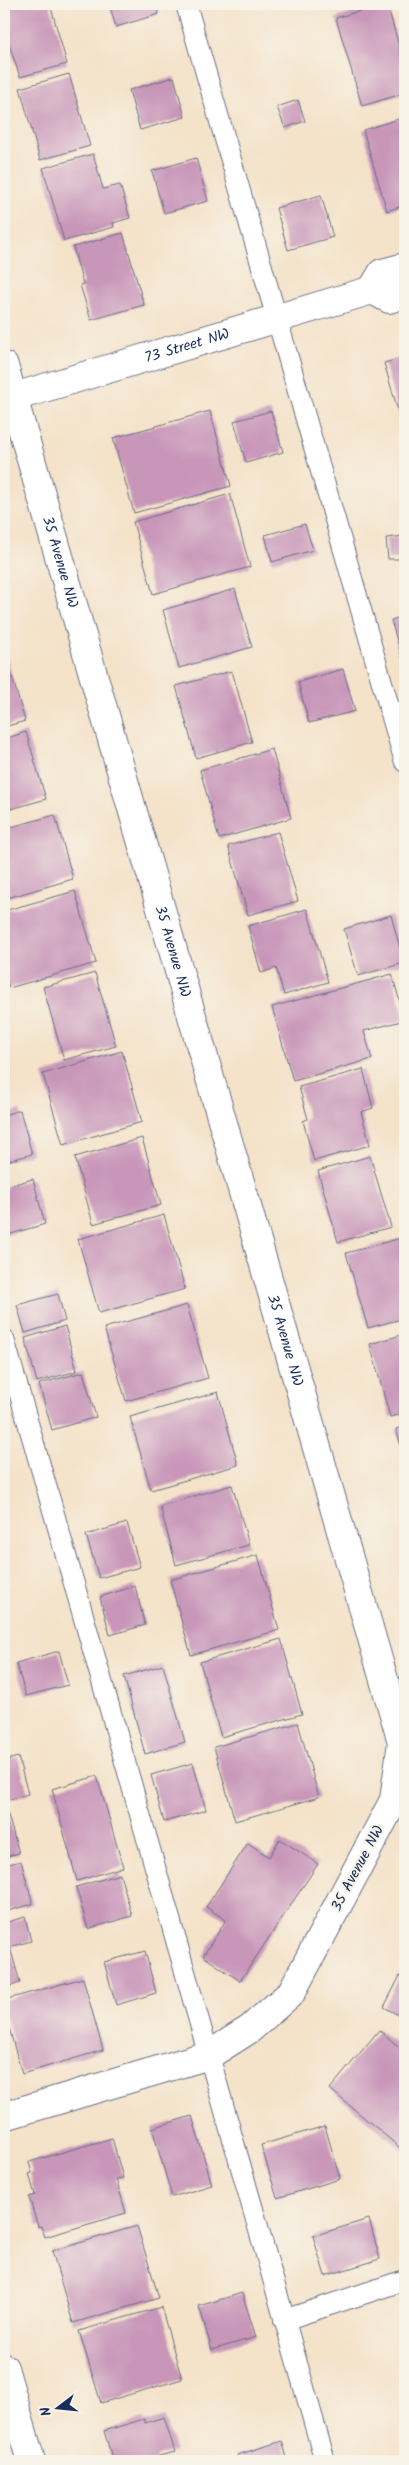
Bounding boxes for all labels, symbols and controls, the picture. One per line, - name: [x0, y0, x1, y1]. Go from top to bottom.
- street label: 73 Street NW: [142, 322, 233, 370]
- street label: 35 Avenue NW: [35, 513, 84, 611]
- street label: 35 Avenue NW: [148, 902, 197, 1000]
- street label: 35 Avenue NW: [260, 1291, 310, 1389]
- street label: 35 Avenue NW: [325, 1821, 391, 1916]
- north arrow: [32, 2382, 82, 2432]
- text: N: [35, 2404, 58, 2419]

